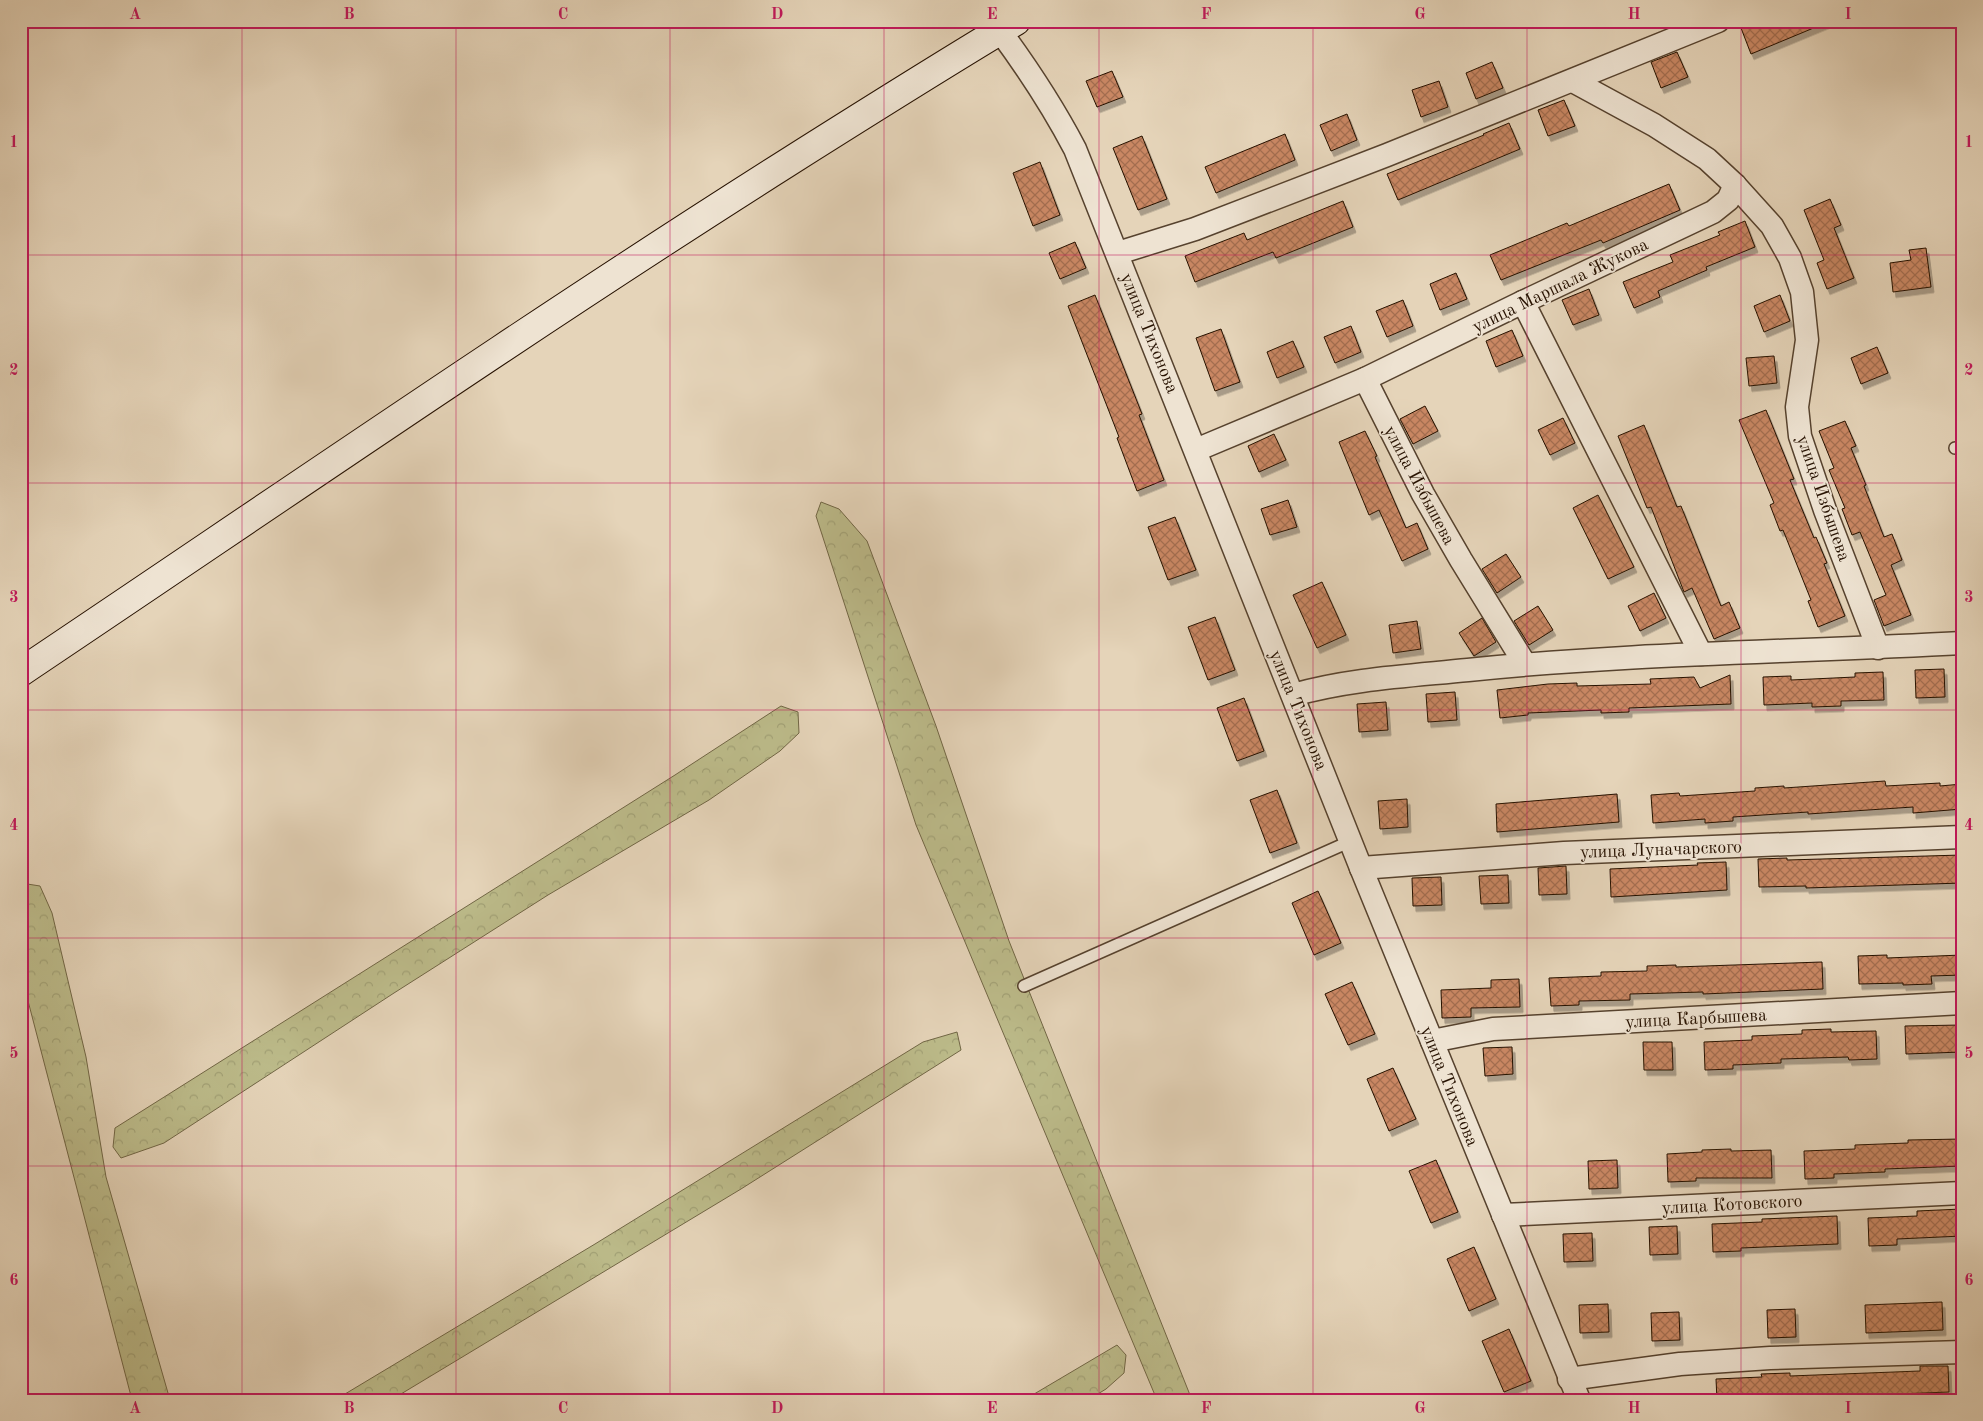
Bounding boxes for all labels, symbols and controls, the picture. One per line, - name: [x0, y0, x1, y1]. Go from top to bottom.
- text: A: [129, 7, 141, 23]
- text: B: [343, 7, 355, 23]
- text: C: [558, 7, 568, 23]
- text: D: [771, 7, 783, 23]
- text: E: [986, 7, 998, 23]
- text: F: [1201, 7, 1212, 23]
- text: G: [1414, 7, 1426, 23]
- text: H: [1627, 7, 1641, 23]
- text: I: [1844, 7, 1852, 23]
- text: 1: [9, 135, 19, 151]
- text: 1: [1964, 135, 1974, 151]
- street label: улица Маршала Жукова: [1470, 235, 1651, 336]
- street label: улица Тихонова: [1117, 271, 1181, 396]
- text: 2: [9, 363, 19, 379]
- text: 2: [1964, 363, 1974, 379]
- street label: улица Избышева: [1380, 423, 1458, 548]
- street label: улица Избышева: [1793, 433, 1853, 564]
- text: 3: [9, 590, 19, 606]
- text: 3: [1964, 590, 1974, 606]
- street label: улица Тихонова: [1266, 648, 1330, 773]
- text: 4: [9, 818, 19, 834]
- text: 4: [1964, 818, 1974, 834]
- street label: улица Луначарского: [1580, 838, 1742, 862]
- street label: улица Карбышева: [1625, 1006, 1767, 1032]
- street label: улица Тихонова: [1417, 1024, 1481, 1149]
- text: 5: [9, 1046, 19, 1062]
- text: 5: [1964, 1046, 1974, 1062]
- street label: улица Котовского: [1661, 1192, 1803, 1218]
- text: 6: [9, 1273, 19, 1289]
- text: 6: [1964, 1273, 1974, 1289]
- text: A: [129, 1401, 141, 1417]
- text: B: [343, 1401, 355, 1417]
- text: C: [558, 1401, 568, 1417]
- text: D: [771, 1401, 783, 1417]
- text: E: [986, 1401, 998, 1417]
- text: F: [1201, 1401, 1212, 1417]
- text: G: [1414, 1401, 1426, 1417]
- text: H: [1627, 1401, 1641, 1417]
- text: I: [1844, 1401, 1852, 1417]

